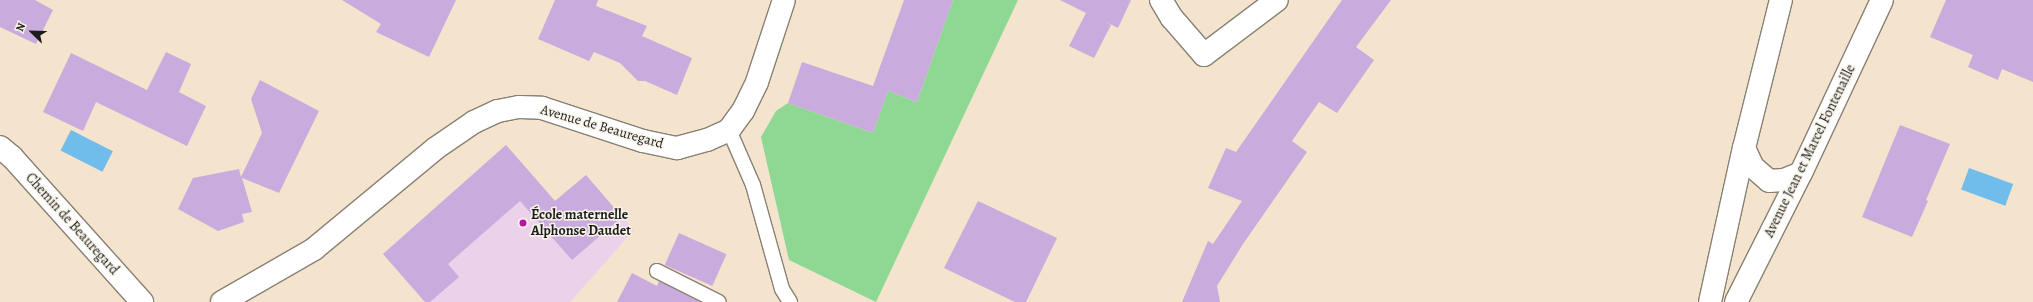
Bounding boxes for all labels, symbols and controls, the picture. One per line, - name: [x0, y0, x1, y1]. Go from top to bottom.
- north arrow: [12, 12, 52, 52]
- text: N: [12, 21, 29, 34]
- street label: Avenue Jean et Marcel Fontenaille: [1761, 62, 1859, 240]
- street label: Avenue de Beauregard: [539, 101, 665, 153]
- street label: Chemin de Beauregard: [22, 170, 122, 278]
- place label: École maternelle Alphonse Daudet: [531, 207, 631, 240]
- marker: École maternelle Alphonse Daudet: [518, 218, 528, 228]

